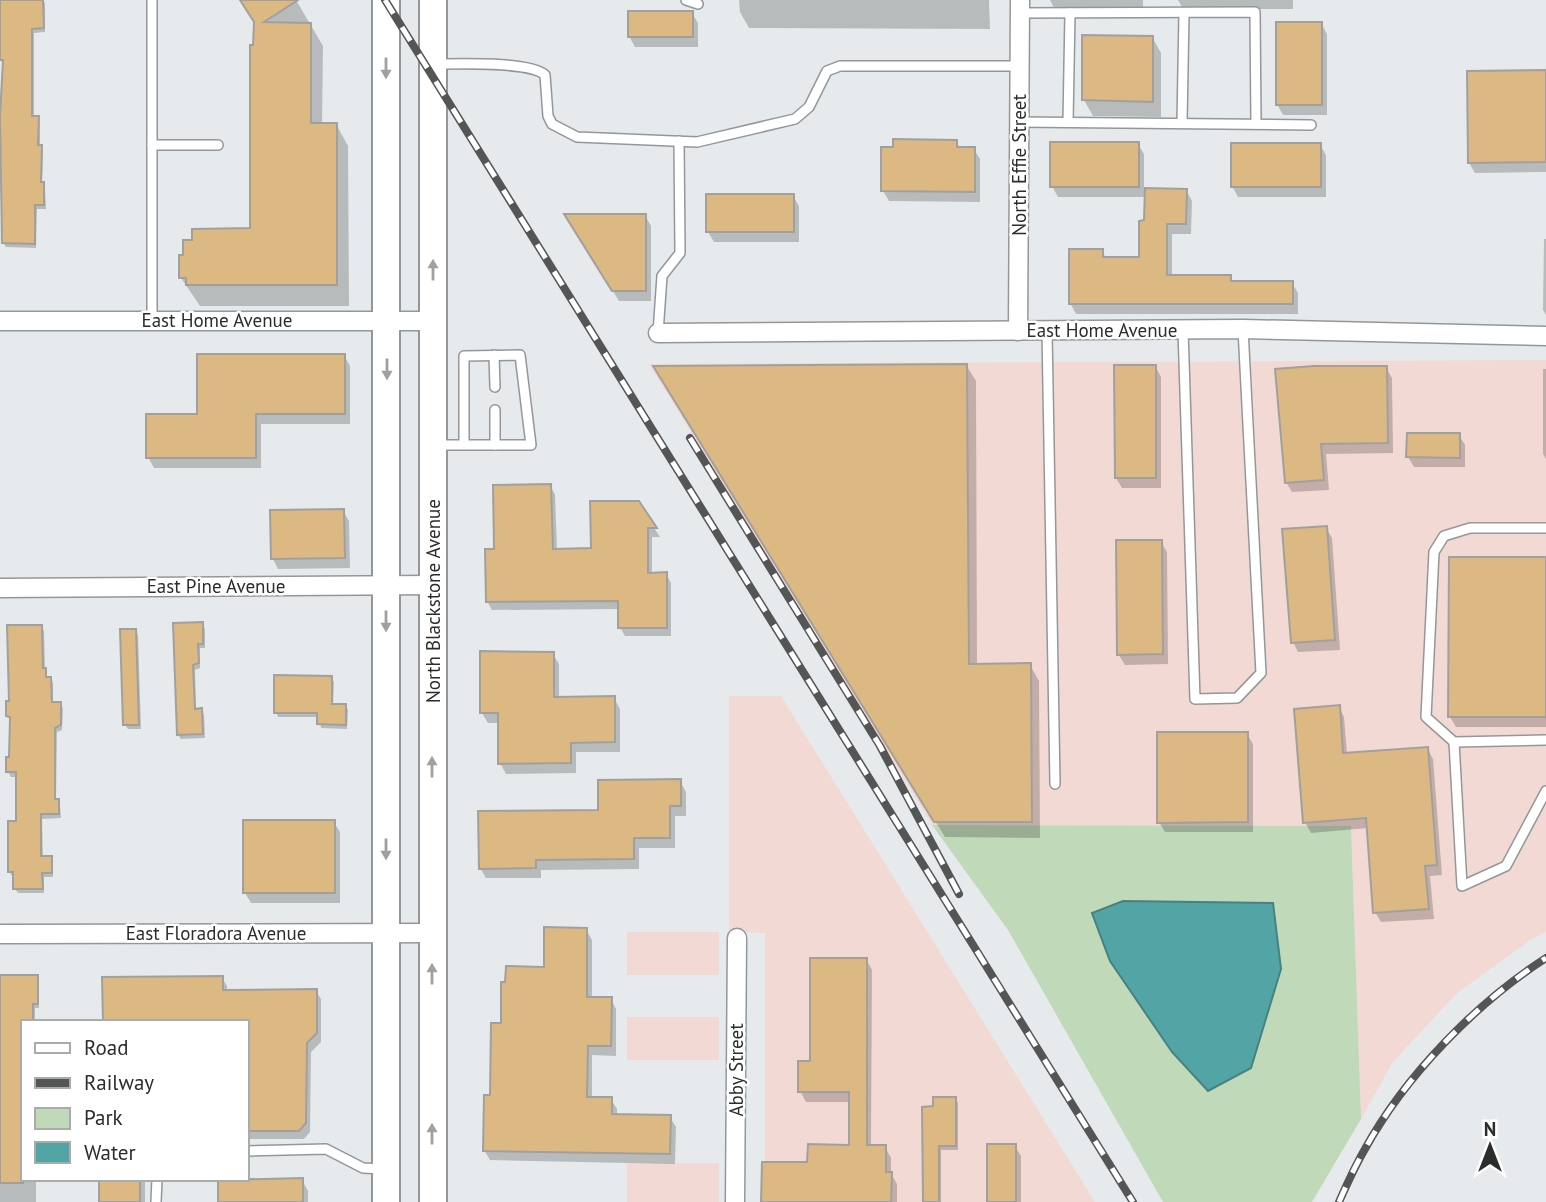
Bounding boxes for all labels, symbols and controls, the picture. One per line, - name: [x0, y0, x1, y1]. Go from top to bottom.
- one-way arrow: [380, 57, 392, 79]
- street label: North Effie Street: [1007, 94, 1031, 236]
- one-way arrow: [427, 259, 439, 281]
- street label: East Home Avenue: [142, 308, 292, 332]
- street label: East Home Avenue: [1027, 318, 1177, 342]
- one-way arrow: [381, 358, 393, 380]
- street label: North Blackstone Avenue: [421, 499, 445, 703]
- street label: East Pine Avenue: [147, 574, 285, 598]
- one-way arrow: [380, 610, 392, 632]
- one-way arrow: [426, 756, 438, 778]
- one-way arrow: [380, 838, 392, 860]
- street label: East Floradora Avenue: [126, 921, 306, 945]
- one-way arrow: [426, 963, 438, 985]
- legend: [21, 1020, 248, 1181]
- street label: Abby Street: [724, 1023, 748, 1117]
- text: Road: [84, 1034, 128, 1061]
- text: Railway: [84, 1069, 154, 1096]
- text: Park: [84, 1104, 123, 1131]
- north arrow: [1455, 1111, 1525, 1181]
- text: N: [1484, 1117, 1496, 1141]
- one-way arrow: [426, 1123, 438, 1145]
- text: Water: [84, 1139, 136, 1166]

